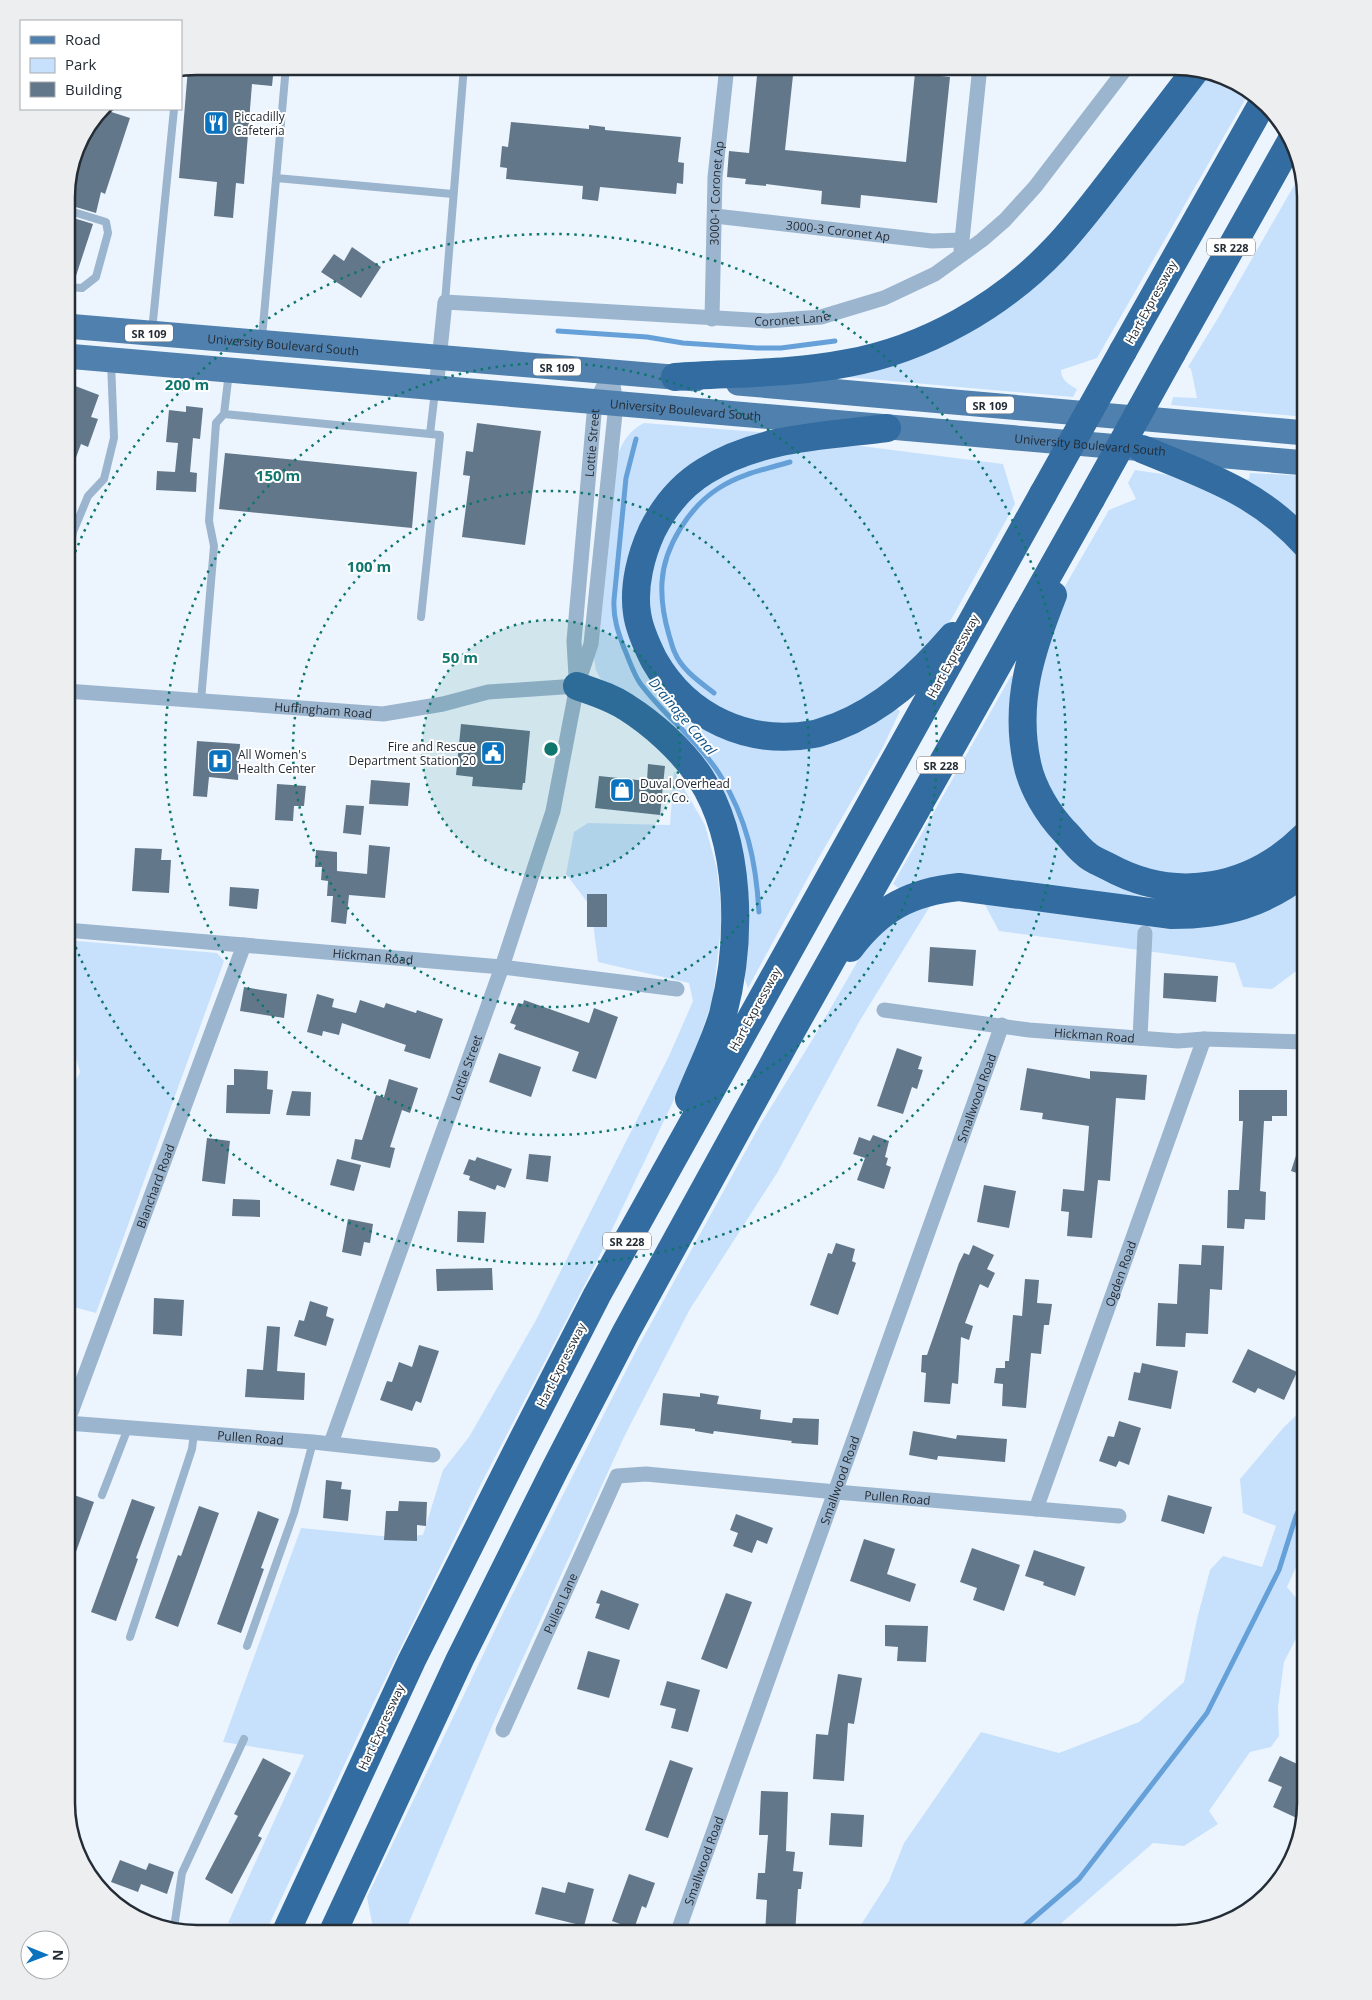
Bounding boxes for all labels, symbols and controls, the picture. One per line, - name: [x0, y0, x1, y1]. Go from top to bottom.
- legend: [20, 20, 182, 110]
- text: Road: [65, 29, 101, 49]
- text: Park: [65, 54, 96, 74]
- text: Building: [65, 79, 122, 99]
- place label: Piccadilly Cafeteria: [234, 108, 286, 139]
- restaurant icon: Piccadilly Cafeteria: [203, 110, 229, 136]
- street label: 3000-1 Coronet Ap: [705, 140, 727, 246]
- street label: 3000-3 Coronet Ap: [785, 216, 891, 245]
- road number: SR 228: [1207, 238, 1255, 256]
- street label: Hart Expressway: [1121, 256, 1181, 347]
- street label: Coronet Lane: [754, 306, 832, 330]
- road number: SR 109: [125, 324, 173, 342]
- street label: University Boulevard South: [207, 329, 360, 359]
- road number: SR 109: [533, 358, 581, 376]
- text: 200 m: [165, 374, 209, 394]
- street label: University Boulevard South: [609, 394, 762, 424]
- road number: SR 109: [966, 396, 1014, 414]
- street label: Lottie Street: [580, 408, 603, 478]
- street label: University Boulevard South: [1014, 429, 1167, 459]
- text: 150 m: [256, 465, 300, 485]
- text: 100 m: [347, 556, 391, 576]
- street label: Hart Expressway: [923, 610, 983, 701]
- text: 50 m: [442, 647, 478, 667]
- water label: Drainage Canal: [645, 673, 721, 759]
- street label: Huffingham Road: [274, 698, 373, 722]
- place label: Fire and Rescue Department Station 20: [349, 738, 476, 769]
- public building icon: Fire and Rescue Department Station 20: [480, 740, 506, 766]
- centre of rings: [542, 740, 560, 758]
- place label: All Women's Health Center: [238, 746, 316, 777]
- hospital icon: All Women's Health Center: [207, 748, 233, 774]
- road number: SR 228: [917, 756, 965, 774]
- place label: Duval Overhead Door Co.: [640, 775, 730, 806]
- shop icon: Duval Overhead Door Co.: [609, 777, 635, 803]
- street label: Hickman Road: [332, 944, 414, 968]
- street label: Hart Expressway: [725, 963, 785, 1054]
- street label: Hickman Road: [1054, 1023, 1135, 1046]
- street label: Lottie Street: [446, 1032, 485, 1103]
- street label: Smallwood Road: [952, 1051, 1000, 1145]
- street label: Blanchard Road: [131, 1141, 178, 1230]
- road number: SR 228: [603, 1232, 651, 1250]
- street label: Ogden Road: [1101, 1238, 1140, 1309]
- street label: Hart Expressway: [532, 1319, 590, 1410]
- street label: Pullen Road: [217, 1426, 284, 1448]
- street label: Smallwood Road: [816, 1433, 863, 1527]
- street label: Pullen Road: [864, 1486, 931, 1508]
- street label: Pullen Lane: [539, 1570, 581, 1636]
- street label: Hart Expressway: [354, 1680, 409, 1773]
- street label: Smallwood Road: [680, 1814, 727, 1907]
- north arrow: [20, 1930, 70, 1980]
- text: N: [49, 1949, 68, 1961]

